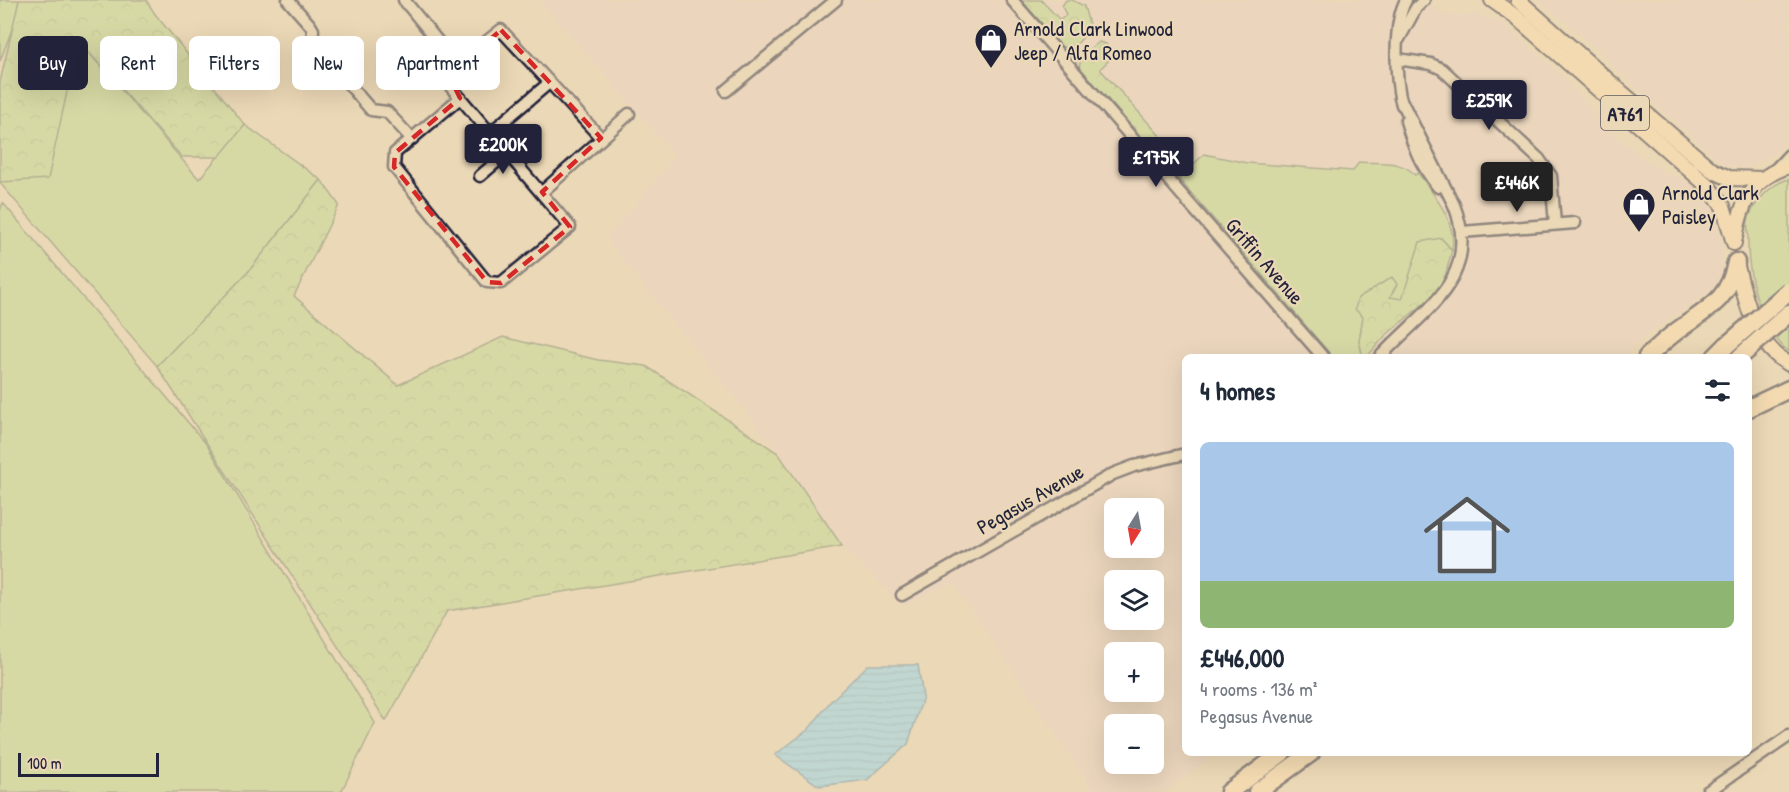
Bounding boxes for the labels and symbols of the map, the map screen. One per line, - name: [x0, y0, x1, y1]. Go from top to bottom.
- place label: Arnold Clark Linwood Jeep / Alfa Romeo: [1014, 14, 1173, 67]
- shop icon: Arnold Clark Linwood Jeep / Alfa Romeo: [973, 22, 1009, 69]
- pin: £259K: [1447, 80, 1531, 131]
- road number: A761: [1601, 96, 1649, 130]
- pin: £200K: [461, 124, 545, 175]
- pin: £175K: [1114, 137, 1198, 188]
- pin: £446K: [1475, 162, 1559, 213]
- place label: Arnold Clark Paisley: [1662, 178, 1759, 231]
- shop icon: Arnold Clark Paisley: [1621, 186, 1657, 233]
- street label: Griffin Avenue: [1219, 211, 1311, 311]
- street label: Pegasus Avenue: [971, 457, 1089, 541]
- north arrow: [1104, 498, 1164, 558]
- scale bar: [18, 750, 159, 778]

